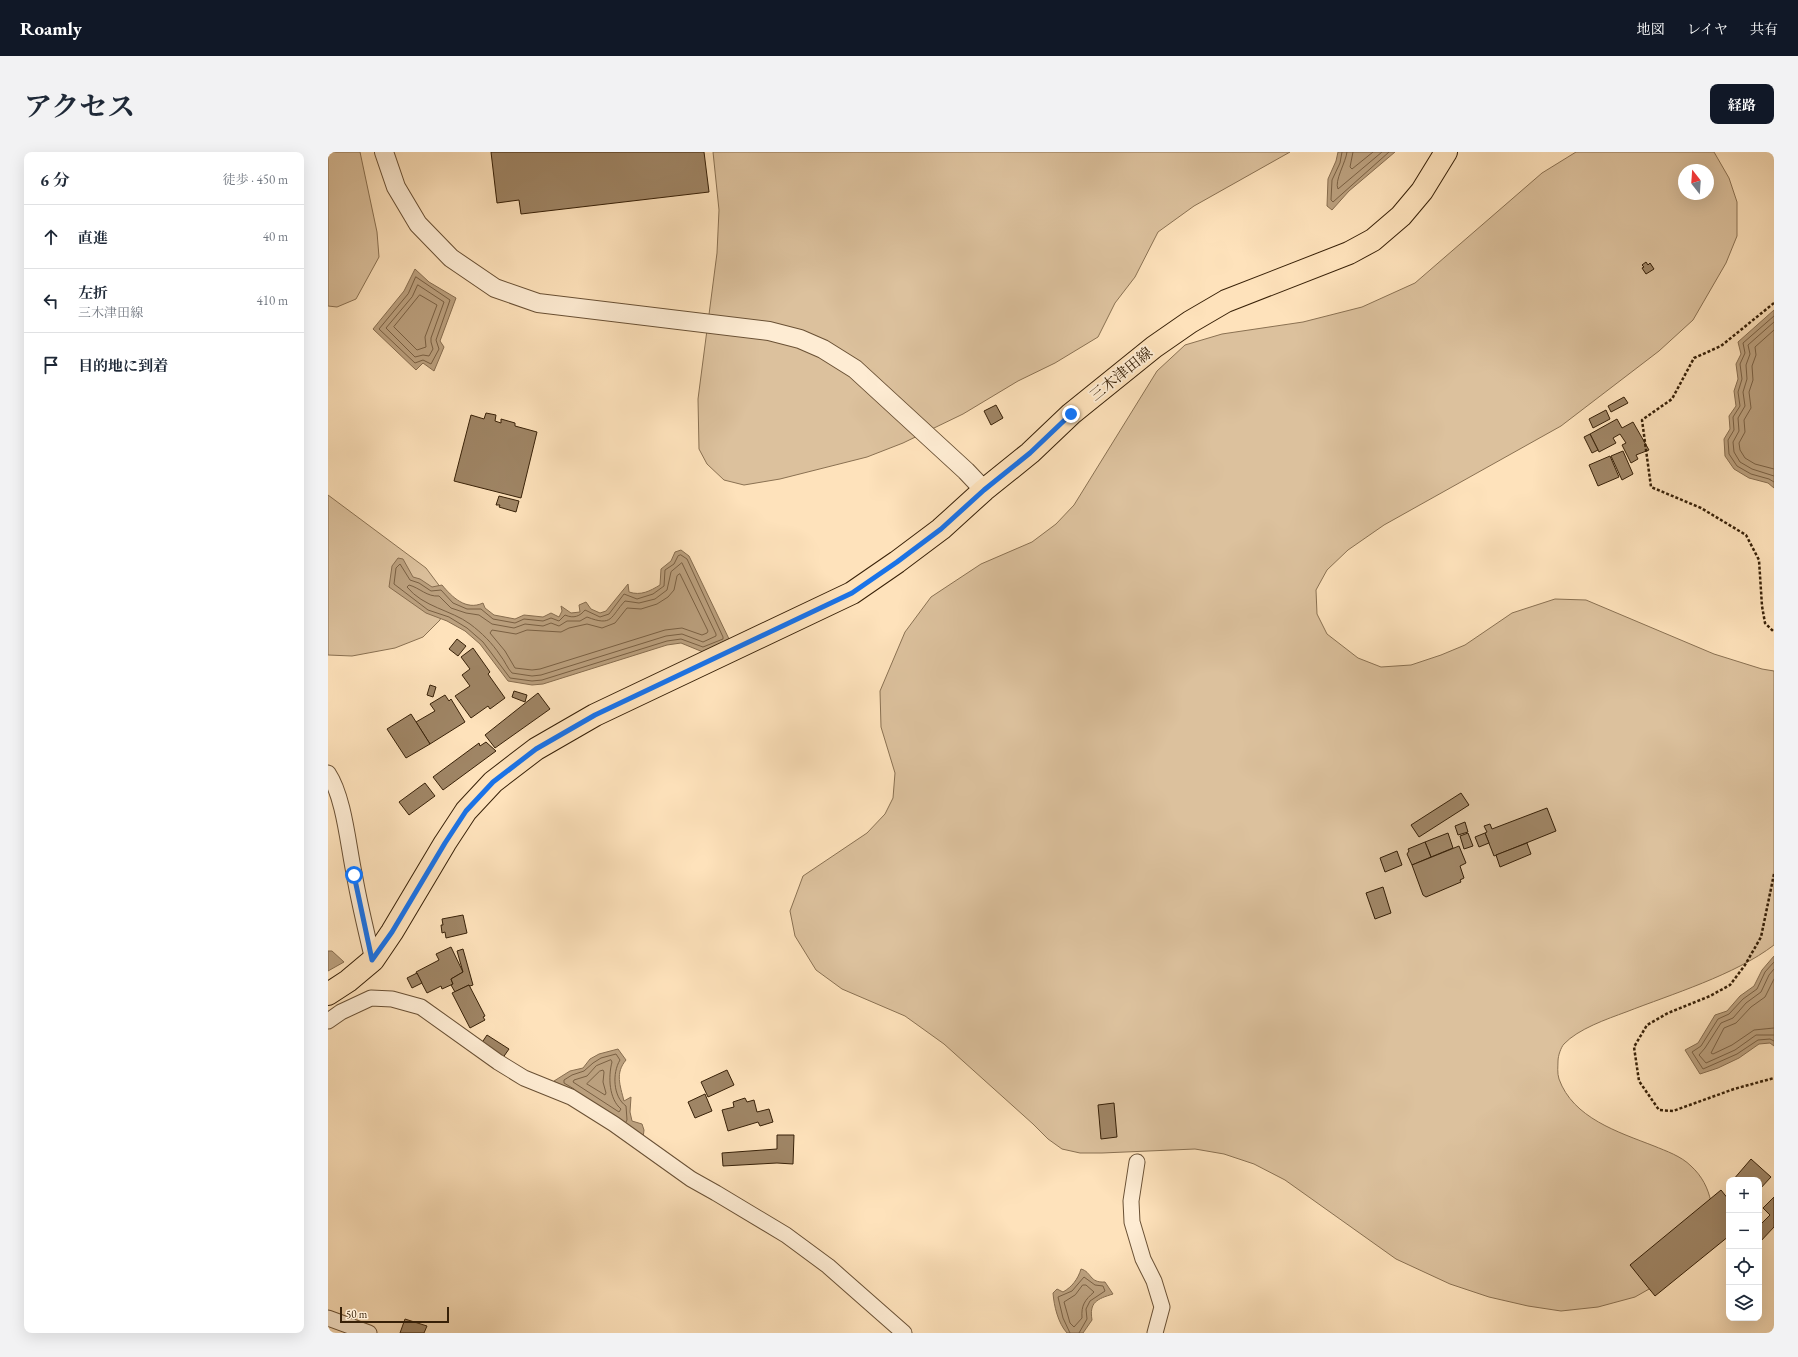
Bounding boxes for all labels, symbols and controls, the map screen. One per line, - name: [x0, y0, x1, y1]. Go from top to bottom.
- text: Roamly: [20, 16, 82, 41]
- text: 地図: [1637, 20, 1665, 38]
- text: レイヤ: [1687, 20, 1728, 38]
- text: 共有: [1750, 20, 1778, 38]
- button: 経路: [1710, 84, 1774, 124]
- text: アクセス: [24, 88, 135, 124]
- north arrow: [1678, 164, 1714, 200]
- text: 6 分: [40, 169, 70, 191]
- text: 徒歩 · 450 m: [223, 171, 288, 188]
- icon: ahead: [40, 226, 62, 248]
- text: 直進: [78, 228, 108, 247]
- text: 40 m: [263, 228, 288, 245]
- text: 左折: [78, 283, 108, 302]
- icon: left: [40, 290, 62, 312]
- text: 410 m: [257, 292, 288, 309]
- text: 三木津田線: [78, 304, 143, 321]
- street label: 三木津田線: [1086, 343, 1156, 405]
- icon: arrive: [40, 354, 62, 376]
- text: 目的地に到着: [78, 356, 168, 375]
- route end: [1062, 405, 1080, 423]
- route start: [345, 866, 363, 884]
- map controls: [1726, 1177, 1762, 1321]
- button: +: [1726, 1177, 1762, 1213]
- button: −: [1726, 1213, 1762, 1249]
- button: locate: [1726, 1249, 1762, 1285]
- button: layers: [1726, 1285, 1762, 1321]
- scale bar: [340, 1305, 449, 1324]
- text: 50 m: [346, 1307, 367, 1321]

